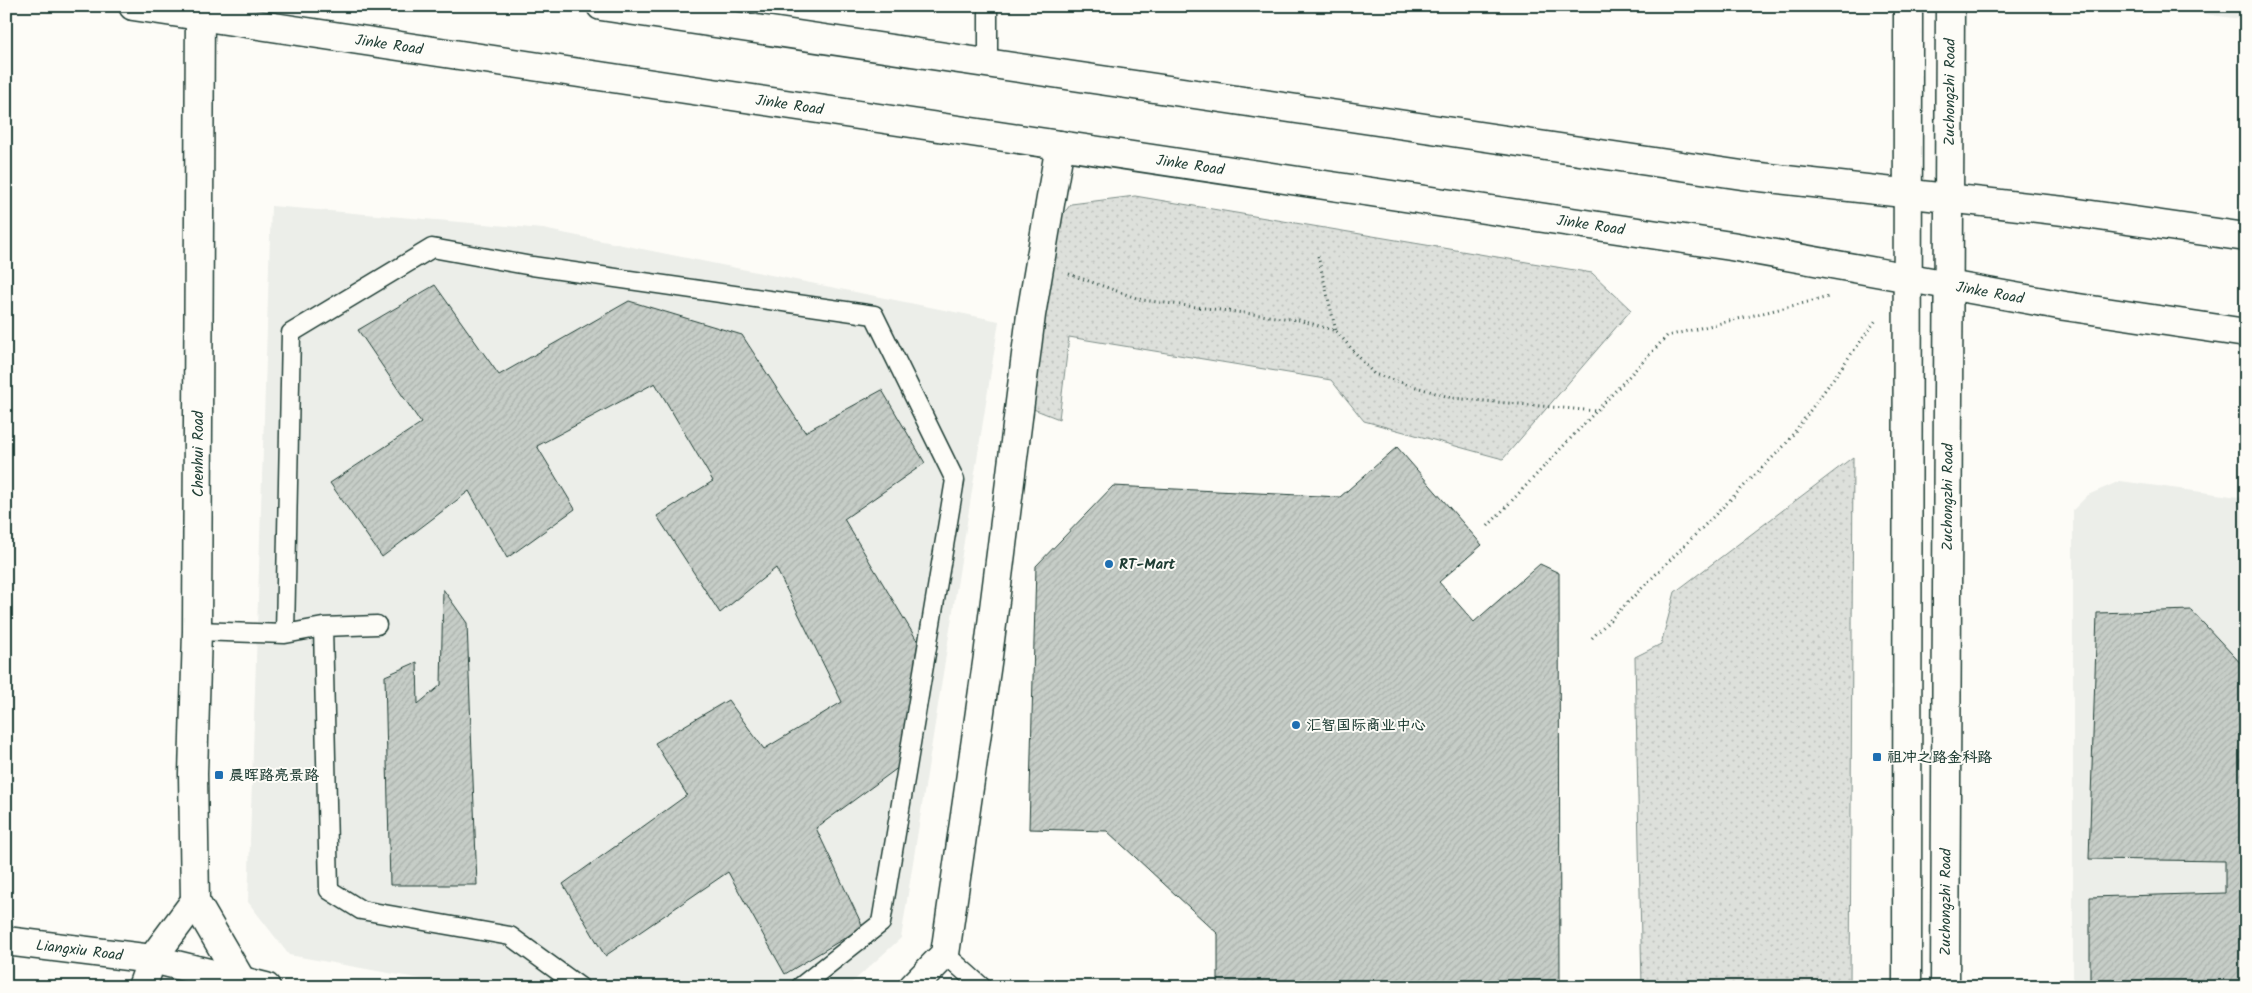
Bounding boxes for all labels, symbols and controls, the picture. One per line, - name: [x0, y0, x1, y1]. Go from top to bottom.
- street label: Jinke Road: [353, 28, 425, 62]
- street label: Zuchongzhi Road: [1938, 38, 1963, 146]
- street label: Jinke Road: [754, 89, 826, 123]
- street label: Jinke Road: [1154, 149, 1226, 183]
- street label: Jinke Road: [1555, 209, 1627, 243]
- street label: Jinke Road: [1954, 276, 2026, 311]
- street label: Chenhui Road: [187, 410, 211, 497]
- street label: Zuchongzhi Road: [1936, 443, 1961, 551]
- place label: RT-Mart: [1119, 553, 1176, 577]
- marker: RT-Mart: [1103, 558, 1115, 570]
- place label: 汇智国际商业中心: [1306, 714, 1426, 738]
- marker: 汇智国际商业中心: [1290, 719, 1302, 731]
- place label: 祖冲之路金科路: [1887, 746, 1992, 770]
- marker: 祖冲之路金科路: [1871, 751, 1883, 763]
- place label: 晨晖路亮景路: [229, 764, 319, 788]
- marker: 晨晖路亮景路: [213, 769, 225, 781]
- street label: Zuchongzhi Road: [1934, 848, 1959, 956]
- street label: Liangxiu Road: [35, 934, 125, 968]

